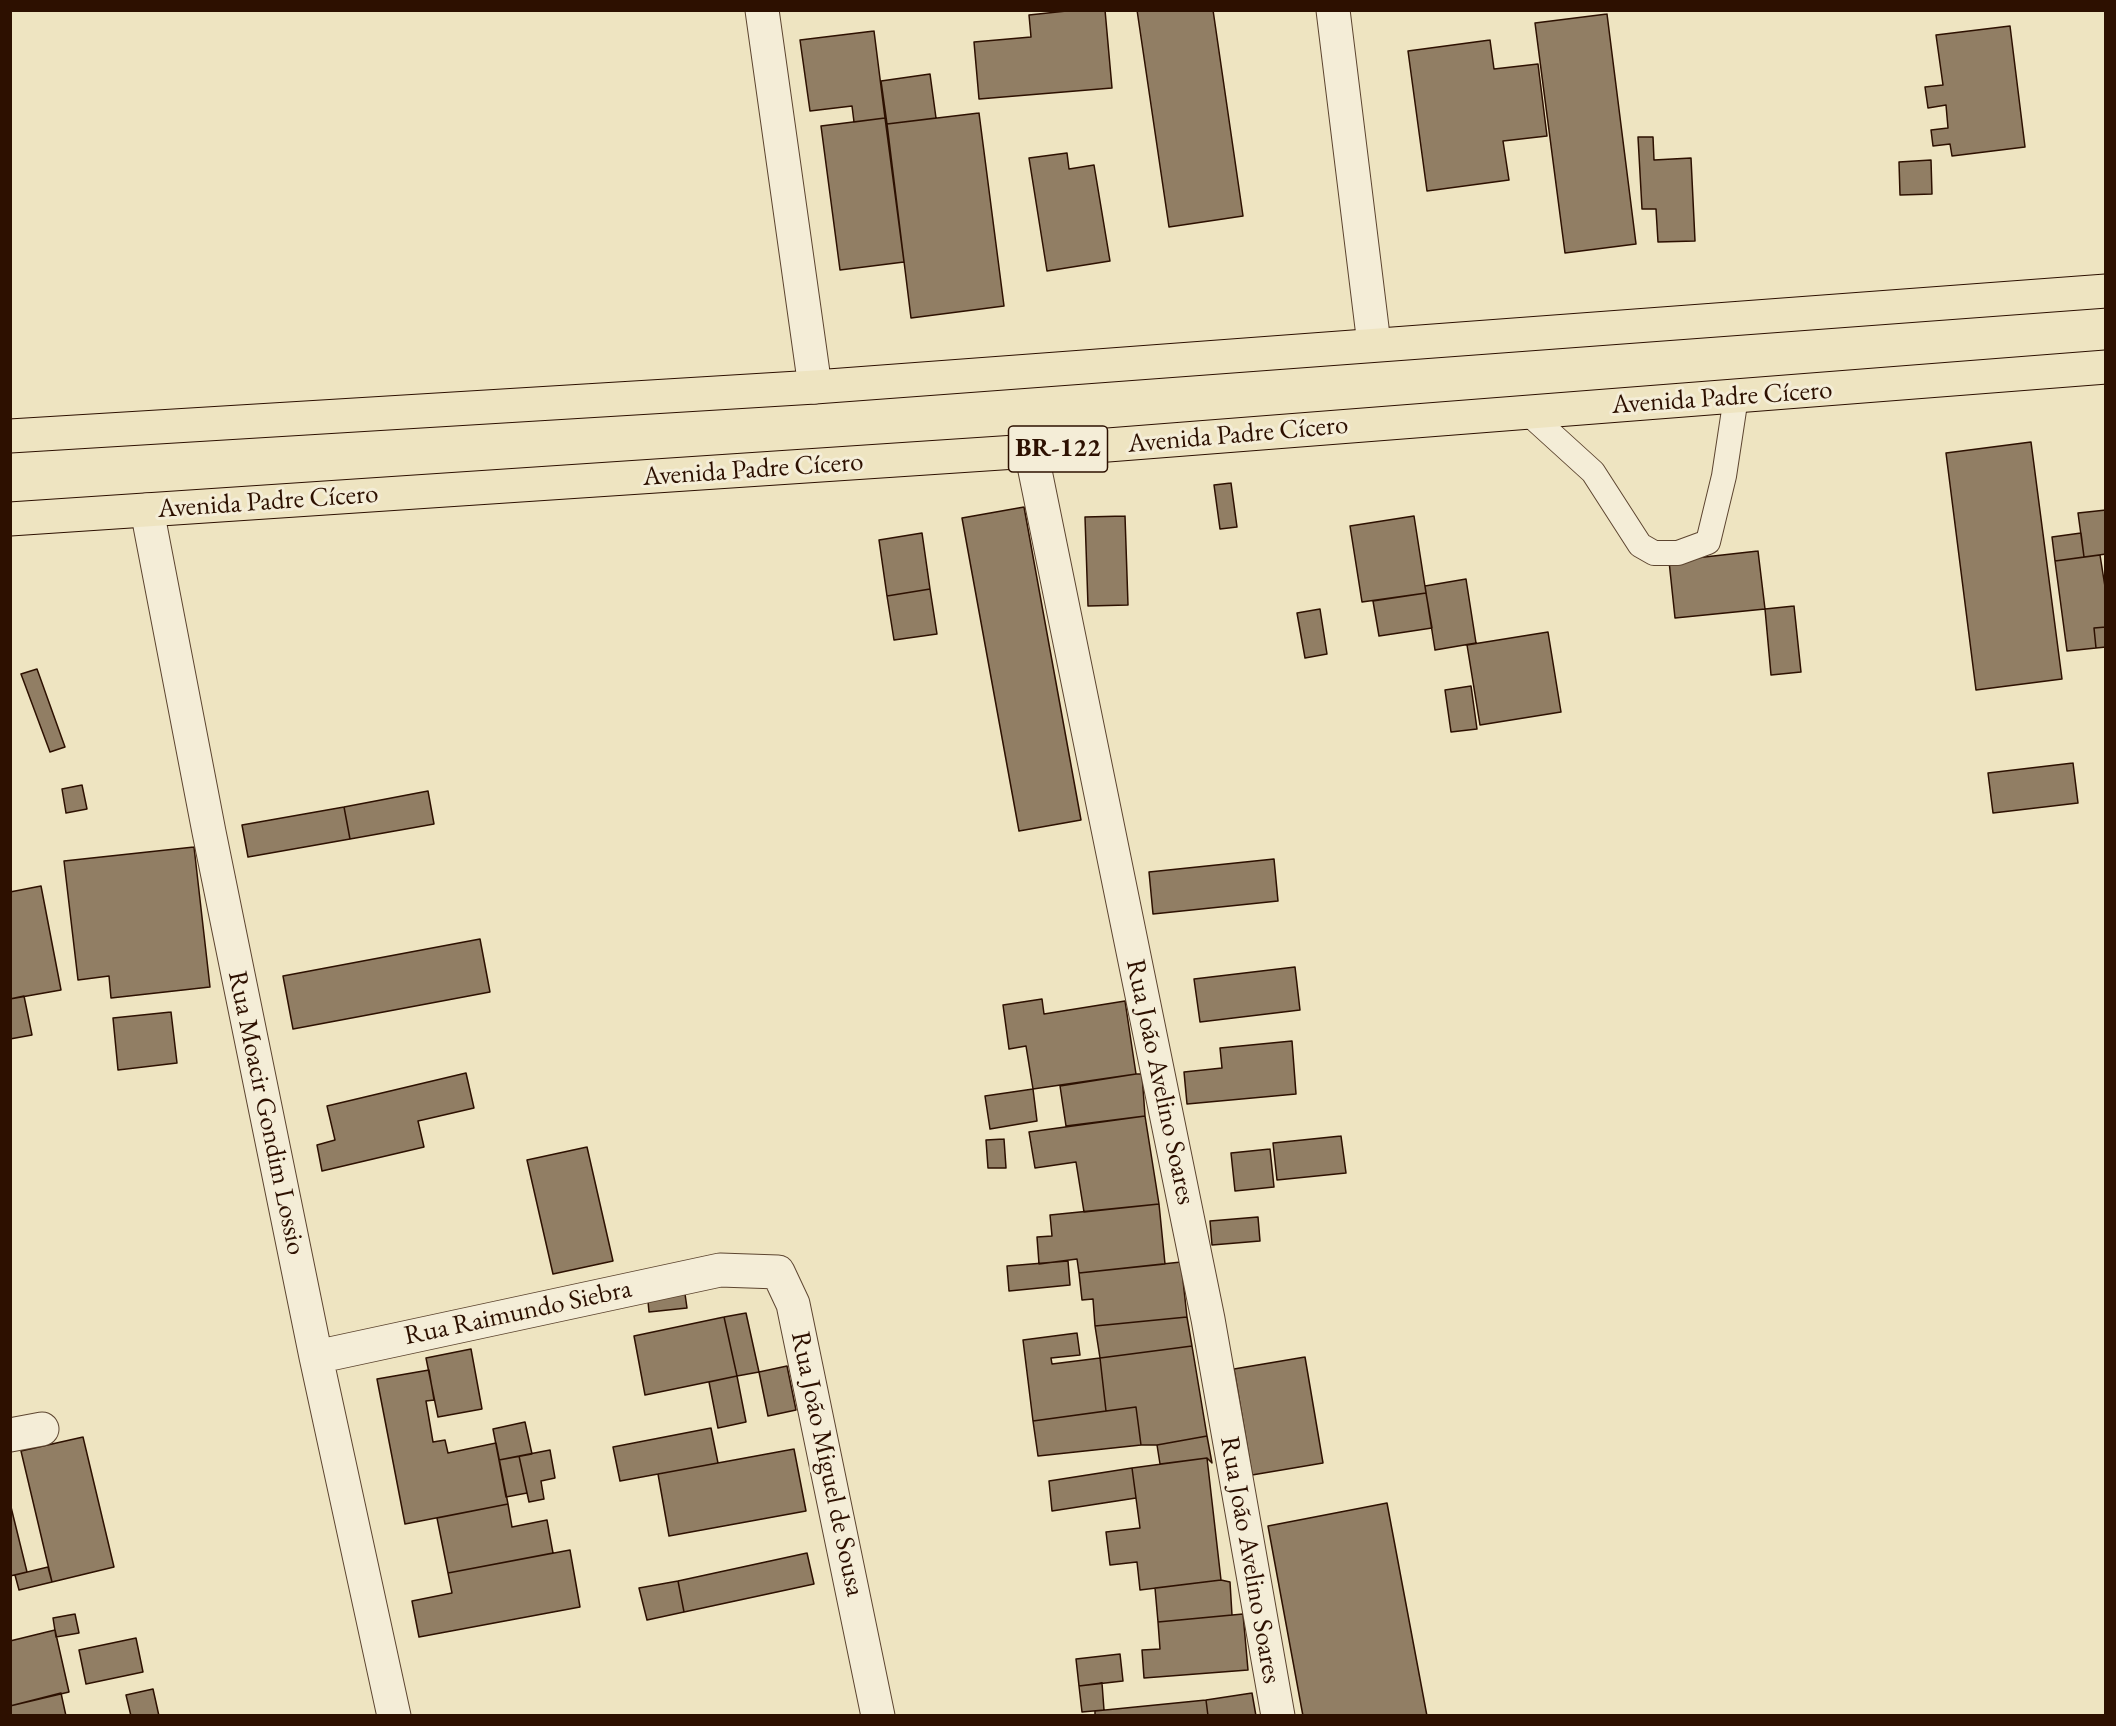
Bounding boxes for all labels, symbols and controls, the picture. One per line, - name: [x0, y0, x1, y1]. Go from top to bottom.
- street label: Avenida Padre Cícero: [1611, 374, 1833, 422]
- street label: Avenida Padre Cícero: [1126, 409, 1350, 461]
- road number: BR-122: [1008, 426, 1108, 472]
- street label: Avenida Padre Cícero: [642, 446, 864, 494]
- street label: Avenida Padre Cícero: [157, 478, 379, 526]
- street label: Rua João Avelino Soares: [1118, 956, 1202, 1208]
- street label: Rua Moacir Gondim Lossio: [220, 968, 312, 1258]
- street label: Rua Raimundo Siebra: [401, 1273, 635, 1353]
- street label: Rua João Miguel de Sousa: [783, 1329, 871, 1599]
- street label: Rua João Avelino Soares: [1212, 1434, 1288, 1686]

